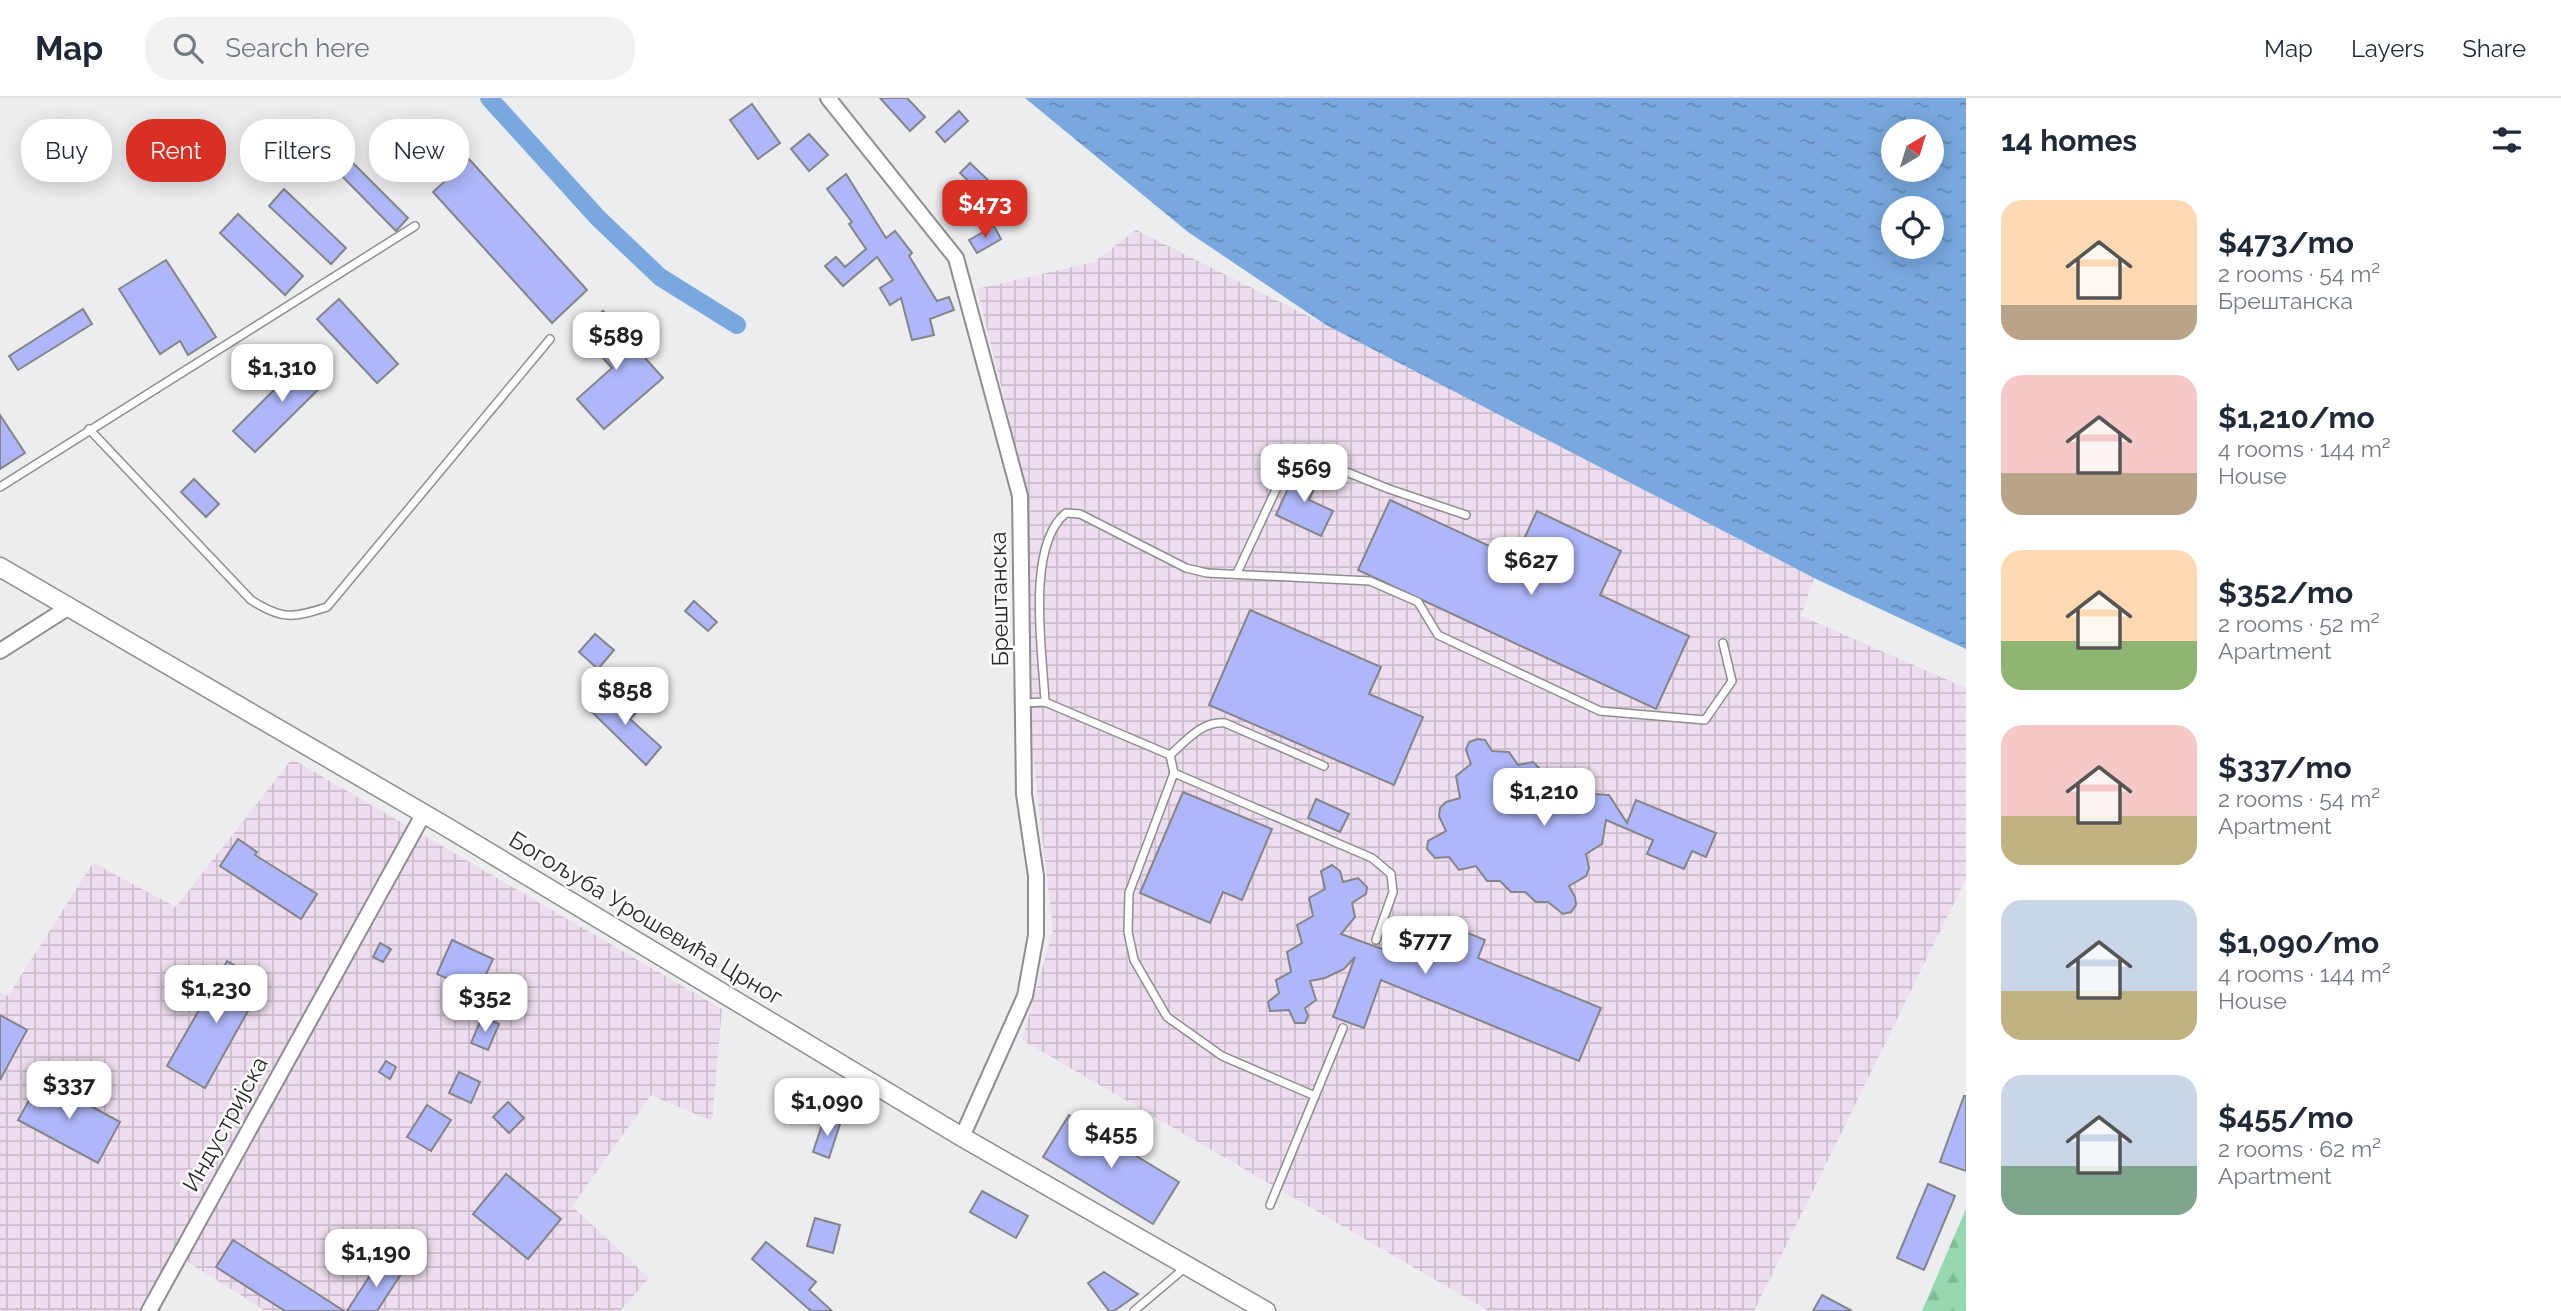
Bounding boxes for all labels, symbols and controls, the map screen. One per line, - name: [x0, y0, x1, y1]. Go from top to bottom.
- search box: [145, 17, 635, 80]
- text: Map: [35, 29, 103, 68]
- icon: search: [169, 29, 207, 67]
- text: Search here: [225, 33, 370, 63]
- text: Map: [2264, 34, 2313, 63]
- text: Layers: [2351, 34, 2424, 63]
- text: Share: [2462, 34, 2526, 63]
- chip: Buy: [21, 119, 112, 182]
- chip: Rent: [126, 119, 226, 182]
- chip: Filters: [240, 119, 355, 182]
- chip: New: [369, 119, 469, 182]
- north arrow: [1881, 119, 1944, 182]
- map controls: [1881, 119, 1944, 259]
- icon: filters: [2488, 121, 2526, 159]
- text: 14 homes: [2001, 123, 2137, 158]
- pin: $473: [944, 180, 1026, 240]
- text: $473: [958, 189, 1012, 216]
- button: locate: [1881, 196, 1944, 259]
- text: $473/mo: [2218, 225, 2354, 260]
- icon: home: [2057, 228, 2141, 312]
- text: 2 rooms · 54 m²: [2218, 260, 2380, 287]
- text: Брештанска: [2218, 287, 2353, 314]
- pin: $589: [575, 313, 657, 372]
- text: $589: [589, 321, 643, 348]
- pin: $1,310: [225, 344, 339, 404]
- text: $1,310: [247, 353, 317, 380]
- text: $1,210/mo: [2218, 400, 2375, 435]
- icon: home: [2057, 403, 2141, 487]
- text: 4 rooms · 144 m²: [2218, 435, 2391, 462]
- pin: $569: [1263, 444, 1345, 504]
- text: $569: [1277, 453, 1331, 480]
- text: House: [2218, 462, 2287, 489]
- street label: Брештанска: [984, 531, 1013, 667]
- pin: $627: [1490, 538, 1572, 597]
- text: $627: [1504, 546, 1558, 573]
- text: $352/mo: [2218, 575, 2353, 610]
- icon: home: [2057, 578, 2141, 662]
- text: 2 rooms · 52 m²: [2218, 610, 2380, 637]
- text: Apartment: [2218, 637, 2332, 664]
- pin: $858: [584, 668, 666, 727]
- text: $858: [597, 676, 653, 703]
- text: $337/mo: [2218, 750, 2352, 785]
- icon: home: [2057, 753, 2141, 837]
- pin: $1,210: [1487, 768, 1601, 828]
- text: $1,210: [1509, 777, 1579, 804]
- text: 2 rooms · 54 m²: [2218, 785, 2380, 812]
- text: Apartment: [2218, 812, 2332, 839]
- street label: Богољуба Урошевића Црног: [505, 825, 788, 1010]
- pin: $777: [1384, 916, 1466, 976]
- text: $777: [1398, 925, 1452, 952]
- text: $1,090/mo: [2218, 925, 2379, 960]
- icon: home: [2057, 928, 2141, 1012]
- text: 4 rooms · 144 m²: [2218, 960, 2391, 987]
- pin: $1,230: [159, 965, 273, 1025]
- text: $1,230: [180, 974, 252, 1001]
- pin: $352: [444, 974, 526, 1034]
- text: $352: [458, 983, 512, 1010]
- text: House: [2218, 987, 2287, 1014]
- street label: Индустријска: [176, 1052, 273, 1196]
- pin: $337: [28, 1062, 110, 1121]
- text: $337: [42, 1070, 96, 1097]
- pin: $1,090: [770, 1079, 884, 1138]
- text: $1,090: [790, 1087, 864, 1114]
- text: $455/mo: [2218, 1100, 2353, 1135]
- icon: home: [2057, 1103, 2141, 1187]
- pin: $455: [1070, 1110, 1152, 1170]
- text: $455: [1084, 1119, 1138, 1146]
- text: 2 rooms · 62 m²: [2218, 1135, 2381, 1162]
- text: Apartment: [2218, 1162, 2332, 1189]
- pin: $1,190: [319, 1230, 433, 1289]
- text: $1,190: [341, 1238, 411, 1265]

